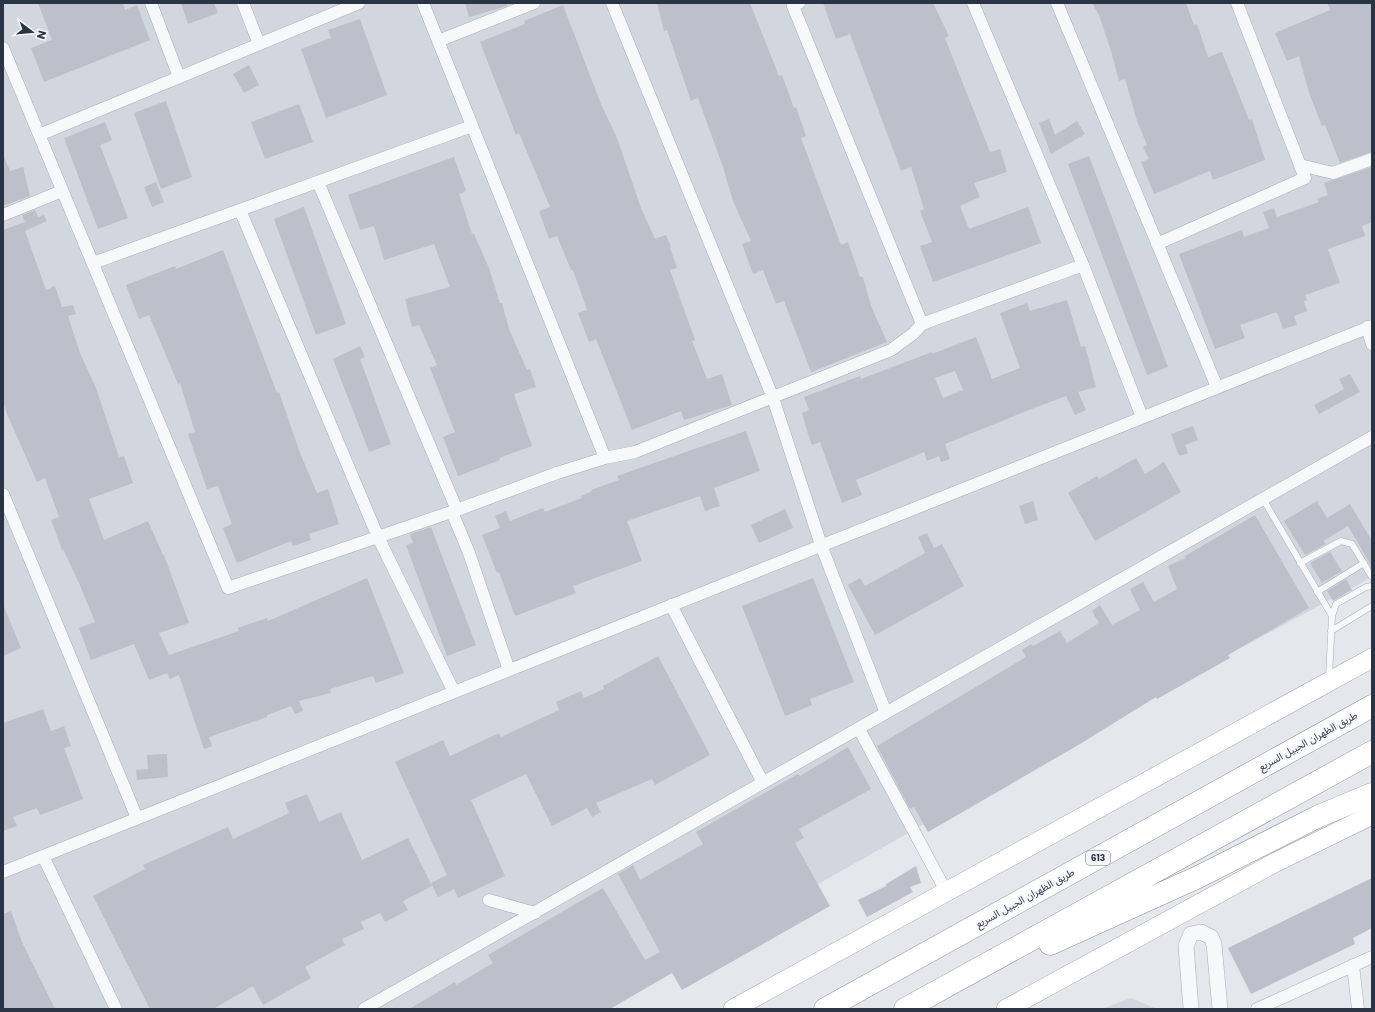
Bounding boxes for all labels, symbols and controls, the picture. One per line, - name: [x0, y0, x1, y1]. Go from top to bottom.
- north arrow: [12, 12, 52, 52]
- text: N: [33, 29, 50, 41]
- street label: طريق الظهران الجبيل السريع: [1256, 707, 1360, 774]
- road number: 613: [1086, 851, 1110, 865]
- street label: طريق الظهران الجبيل السريع: [973, 864, 1077, 931]

